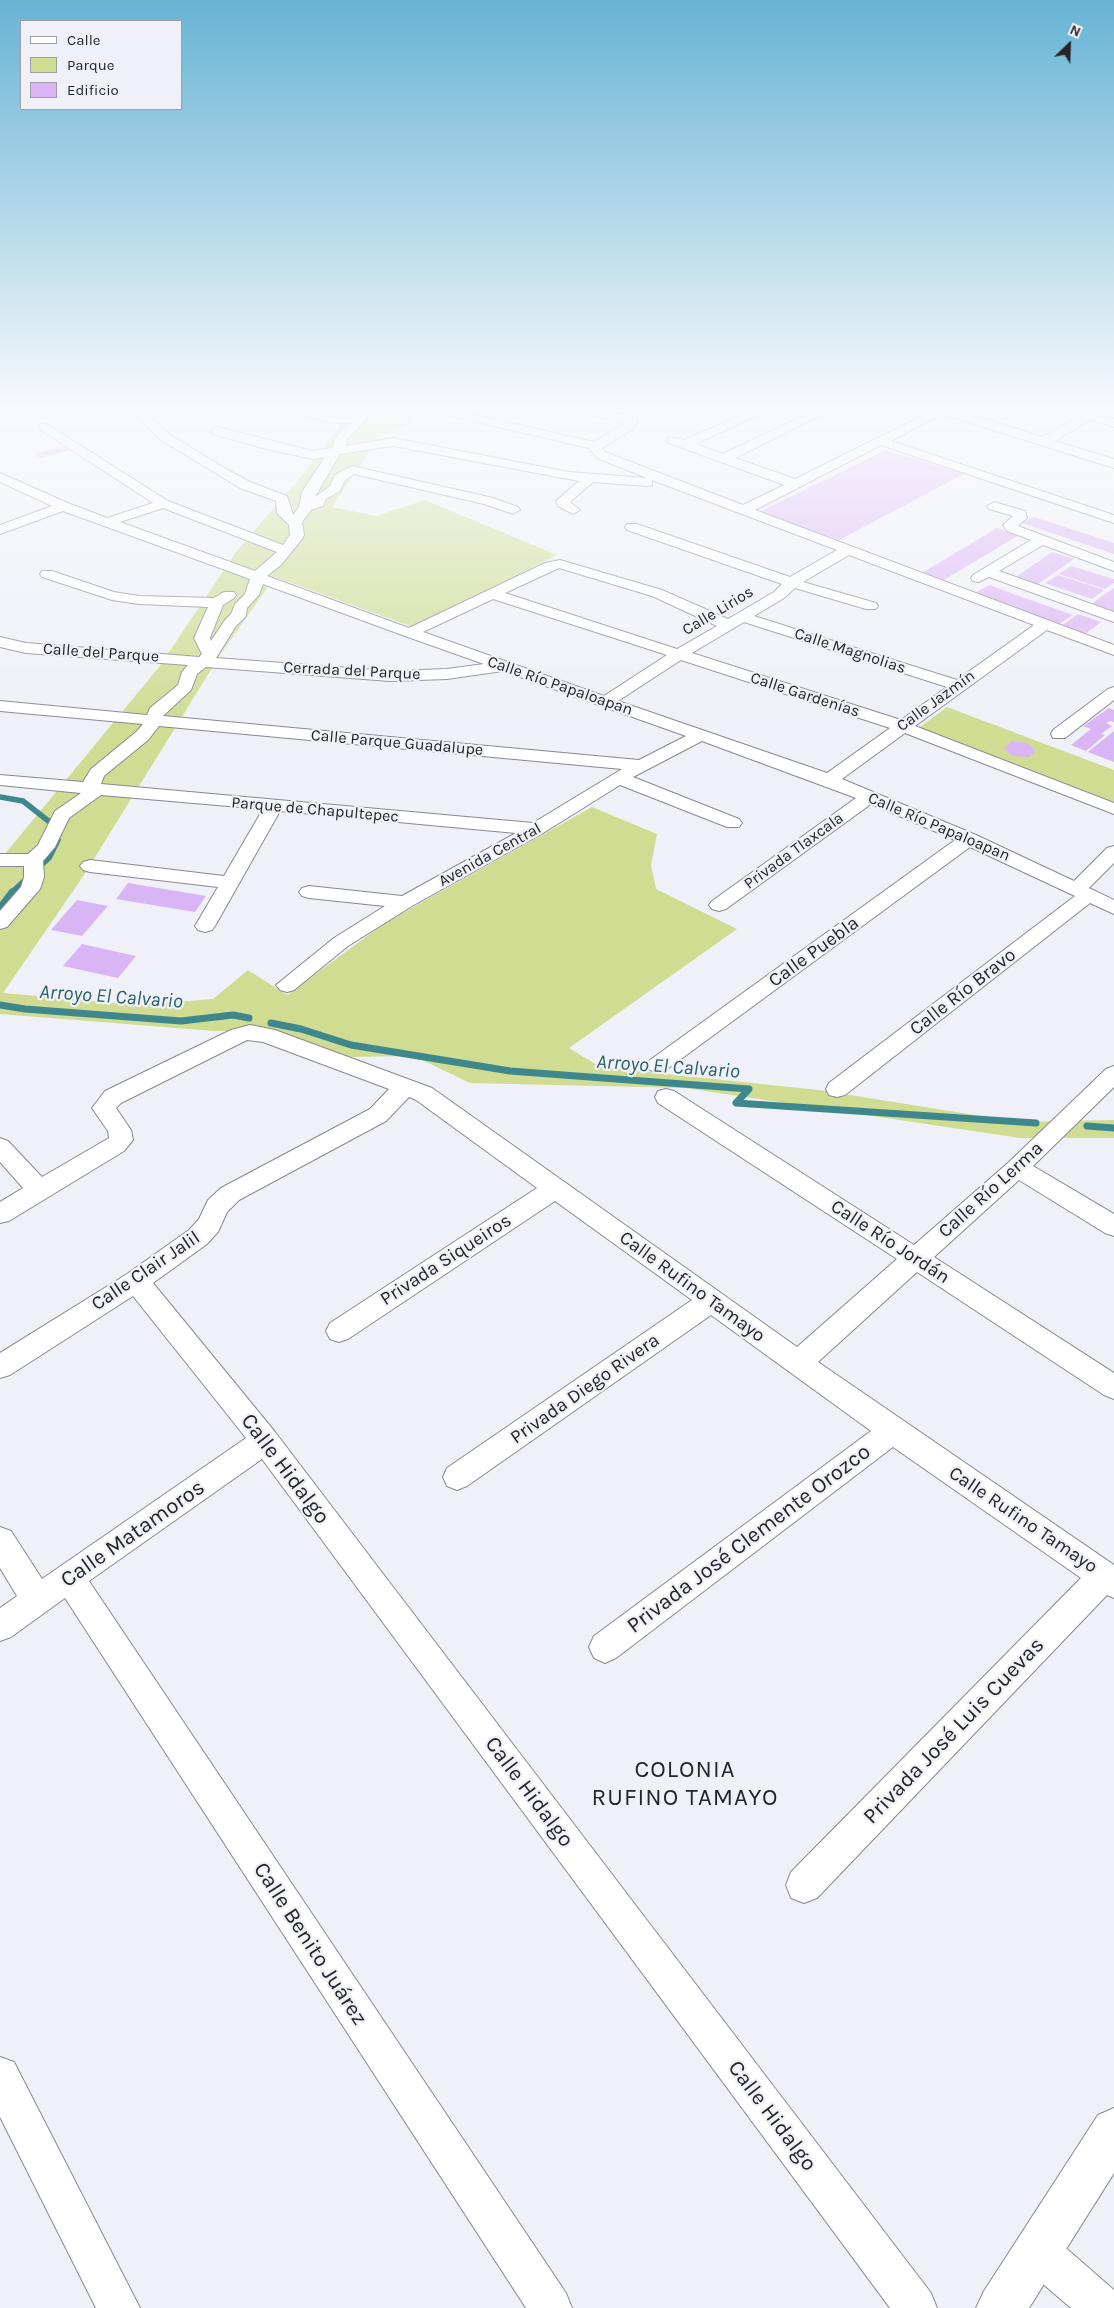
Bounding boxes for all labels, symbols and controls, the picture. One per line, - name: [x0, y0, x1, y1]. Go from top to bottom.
- legend: [20, 20, 182, 110]
- north arrow: [1044, 20, 1094, 70]
- text: N: [1067, 21, 1083, 41]
- text: Calle: [67, 31, 101, 49]
- text: Parque: [67, 56, 115, 74]
- text: Edificio: [67, 81, 119, 99]
- street label: Calle Lirios: [679, 582, 757, 640]
- street label: Calle Magnolias: [792, 624, 908, 678]
- street label: Calle del Parque: [42, 639, 160, 667]
- street label: Calle Río Papaloapan: [485, 652, 635, 720]
- street label: Cerrada del Parque: [283, 658, 421, 684]
- street label: Calle Jazmín: [893, 666, 979, 736]
- street label: Calle Gardenías: [748, 668, 862, 722]
- street label: Calle Parque Guadalupe: [310, 726, 484, 760]
- street label: Calle Río Papaloapan: [865, 788, 1013, 866]
- street label: Parque de Chapultepec: [231, 793, 399, 827]
- street label: Privada Tlaxcala: [741, 809, 847, 893]
- street label: Avenida Central: [435, 819, 545, 891]
- street label: Calle Puebla: [764, 912, 864, 992]
- street label: Calle Río Bravo: [905, 944, 1021, 1040]
- water label: Arroyo El Calvario: [39, 980, 183, 1014]
- water label: Arroyo El Calvario: [596, 1050, 740, 1084]
- street label: Calle Río Lerma: [934, 1137, 1048, 1243]
- street label: Calle Río Jordán: [826, 1195, 954, 1289]
- street label: Privada Siqueiros: [376, 1209, 516, 1311]
- street label: Calle Clair Jalil: [87, 1226, 205, 1316]
- street label: Calle Rufino Tamayo: [615, 1226, 769, 1348]
- street label: Privada Diego Rivera: [506, 1329, 664, 1449]
- street label: Calle Hidalgo: [235, 1409, 335, 1529]
- street label: Privada José Clemente Orozco: [622, 1439, 876, 1639]
- street label: Calle Rufino Tamayo: [944, 1462, 1102, 1578]
- street label: Calle Matamoros: [56, 1475, 210, 1593]
- street label: Privada José Luis Cuevas: [858, 1632, 1050, 1830]
- street label: Calle Hidalgo: [479, 1732, 579, 1852]
- district label: COLONIA RUFINO TAMAYO: [590, 1756, 780, 1812]
- street label: Calle Benito Juárez: [248, 1858, 372, 2030]
- street label: Calle Hidalgo: [722, 2056, 822, 2176]

